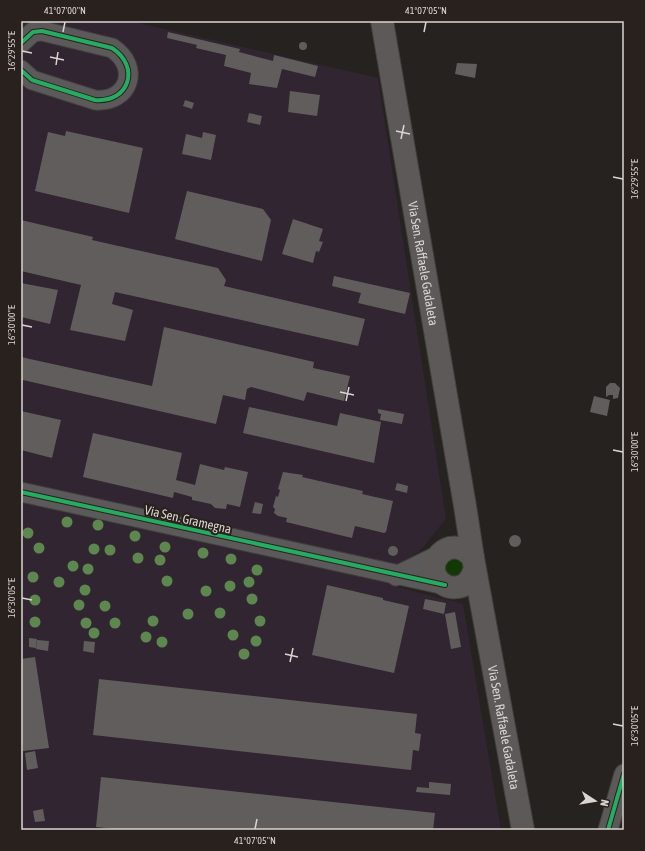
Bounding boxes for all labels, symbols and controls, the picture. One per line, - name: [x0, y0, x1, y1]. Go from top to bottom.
- text: 41°07'00"N: [44, 5, 86, 16]
- text: 41°07'05"N: [405, 5, 447, 16]
- text: 16°29'55"E: [6, 30, 17, 71]
- text: 16°29'55"E: [629, 158, 640, 199]
- street label: Via Sen. Raffaele Gadaleta: [405, 200, 441, 327]
- text: 16°30'00"E: [6, 304, 17, 345]
- text: 16°30'00"E: [629, 431, 640, 472]
- street label: Via Sen. Gramegna: [143, 502, 233, 537]
- text: 16°30'05"E: [6, 577, 17, 618]
- street label: Via Sen. Raffaele Gadaleta: [485, 664, 522, 791]
- text: 16°30'05"E: [629, 705, 640, 746]
- north arrow: [575, 781, 615, 821]
- text: N: [598, 799, 611, 808]
- text: 41°07'05"N: [234, 835, 276, 846]

